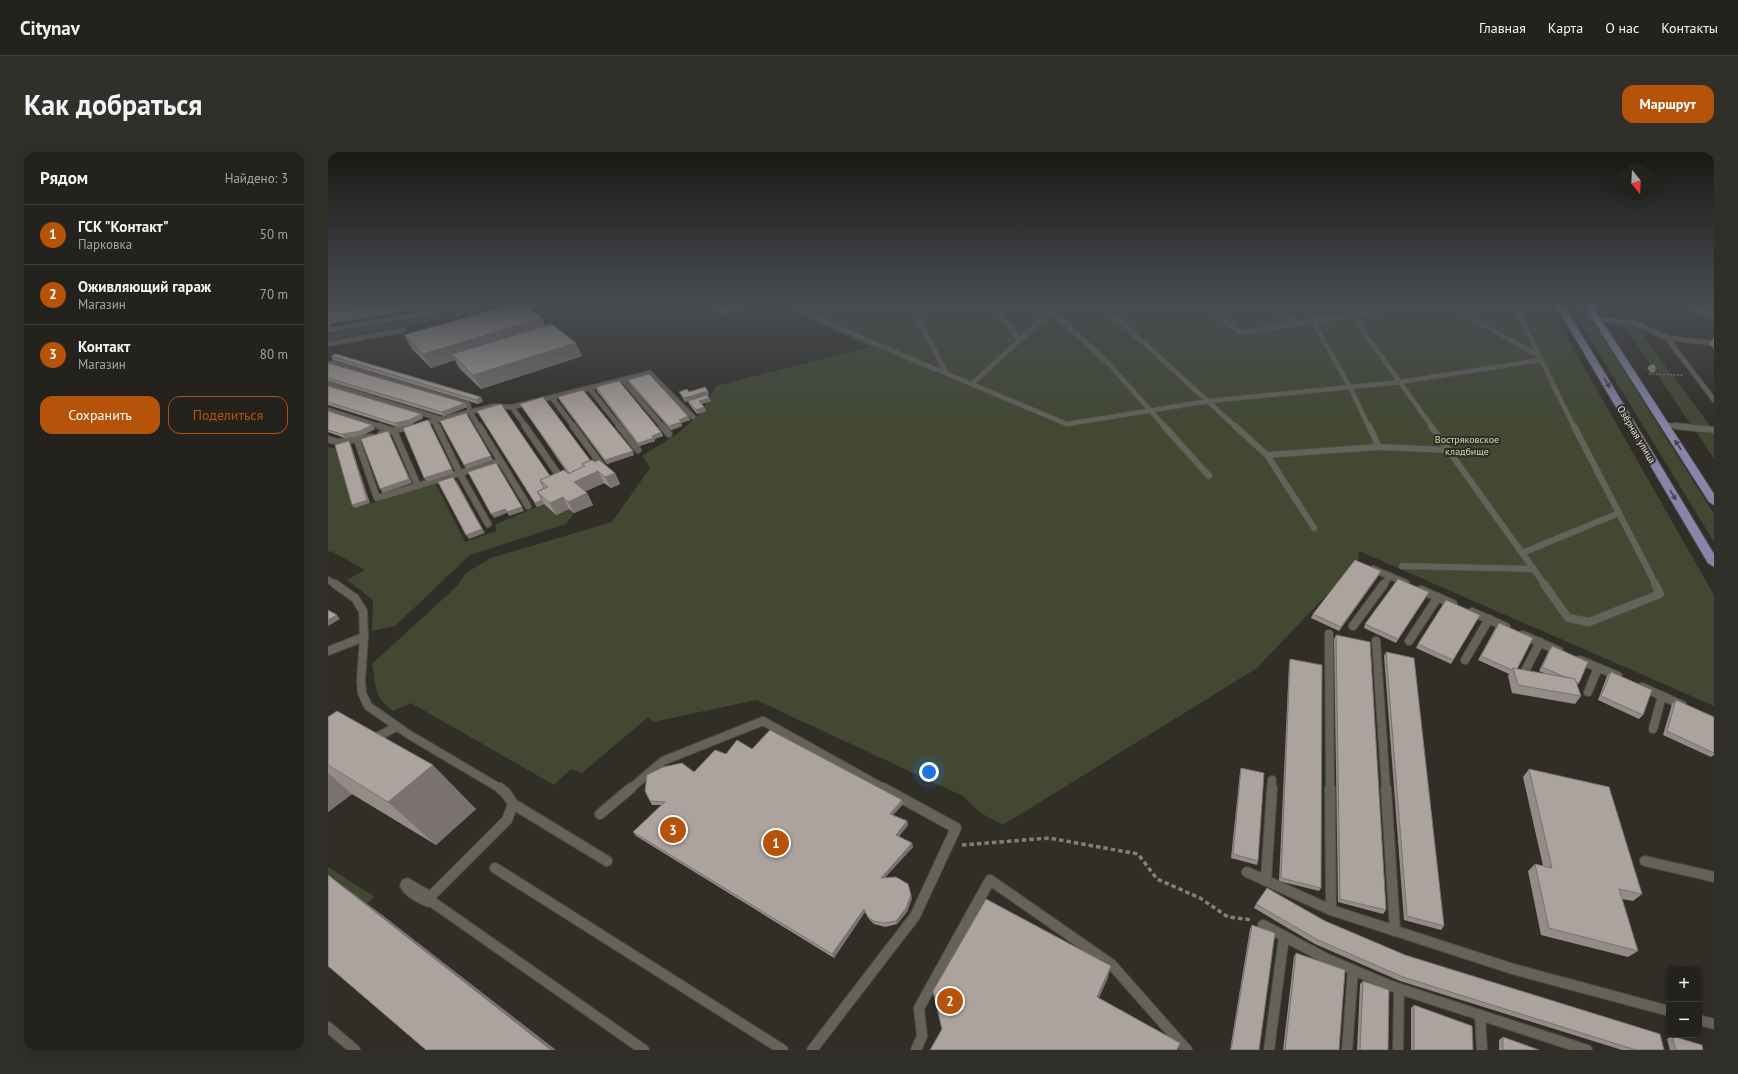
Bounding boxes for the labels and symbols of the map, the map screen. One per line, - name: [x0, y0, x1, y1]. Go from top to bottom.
- north arrow: [1618, 164, 1654, 200]
- one-way arrow: [1603, 377, 1610, 389]
- street label: Озёрная улица: [1614, 403, 1659, 465]
- park label: Востряковское кладбище: [1435, 433, 1499, 458]
- one-way arrow: [1674, 440, 1682, 450]
- one-way arrow: [1669, 490, 1677, 500]
- your location: [919, 762, 939, 782]
- pin: 3: [660, 815, 686, 845]
- pin: 1: [763, 828, 789, 858]
- pin: 2: [937, 986, 963, 1016]

